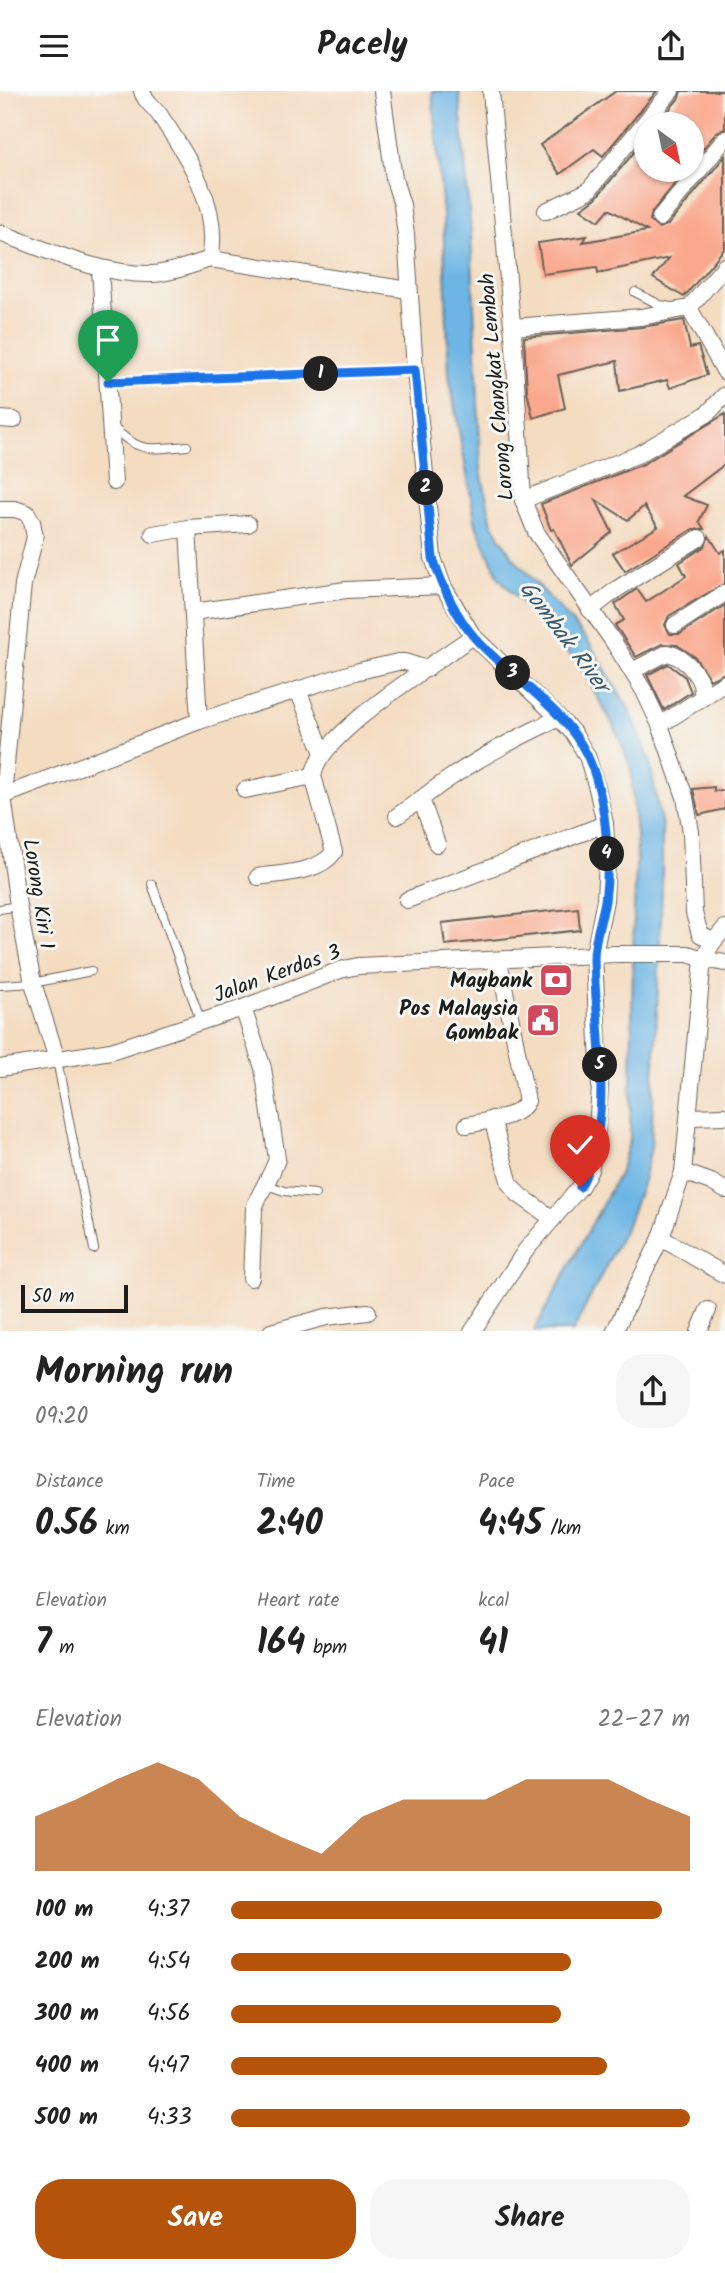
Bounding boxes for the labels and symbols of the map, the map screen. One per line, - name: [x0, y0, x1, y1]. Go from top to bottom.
- north arrow: [634, 112, 704, 182]
- street label: Lorong Changkat Lembah: [471, 272, 524, 502]
- pin: [78, 310, 138, 382]
- pin: 1: [304, 357, 338, 391]
- pin: 2: [408, 471, 444, 505]
- water label: Gombak River: [509, 574, 620, 704]
- pin: 3: [496, 655, 530, 691]
- street label: Lorong Kiri 1: [13, 837, 63, 952]
- pin: 4: [590, 837, 624, 871]
- street label: Jalan Kerdas 3: [209, 936, 346, 1013]
- bank icon: Maybank: [537, 961, 575, 999]
- place label: Maybank: [450, 965, 533, 998]
- place label: Pos Malaysia Gombak: [399, 993, 519, 1050]
- public building icon: Pos Malaysia Gombak: [524, 1001, 562, 1039]
- pin: 5: [582, 1047, 618, 1083]
- pin: [550, 1115, 610, 1187]
- scale bar: [21, 1283, 128, 1314]

